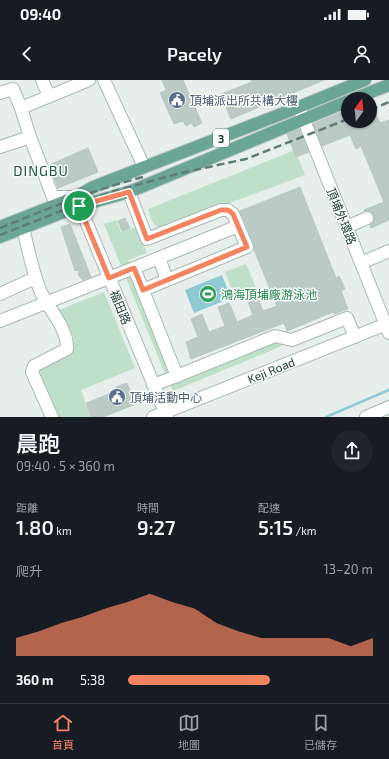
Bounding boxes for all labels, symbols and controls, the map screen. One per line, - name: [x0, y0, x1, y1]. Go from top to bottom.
- text: 09:40: [20, 5, 61, 23]
- icon: back: [16, 43, 38, 65]
- text: Pacely: [167, 43, 222, 65]
- icon: person: [351, 43, 373, 65]
- public building icon: 頂埔派出所共構大樓: [167, 90, 187, 110]
- north arrow: [341, 92, 377, 128]
- map controls: [341, 92, 377, 128]
- place label: 頂埔派出所共構大樓: [190, 93, 298, 107]
- road number: 3: [213, 129, 229, 147]
- district label: DINGBU: [13, 162, 69, 179]
- street label: 頂埔外環路: [324, 186, 360, 246]
- pin: [62, 189, 96, 223]
- icon: arrive: [68, 195, 90, 217]
- sports icon: 鴻海頂埔廠游泳池: [198, 284, 218, 304]
- place label: 鴻海頂埔廠游泳池: [221, 287, 317, 301]
- street label: 福田路: [108, 288, 134, 326]
- street label: Keji Road: [245, 354, 297, 387]
- public building icon: 頂埔活動中心: [107, 387, 127, 407]
- place label: 頂埔活動中心: [130, 390, 202, 404]
- text: 晨跑: [16, 430, 60, 456]
- button: share: [331, 430, 373, 472]
- text: 09:40 · 5 × 360 m: [16, 458, 115, 474]
- text: 距離: [16, 501, 38, 514]
- text: 時間: [137, 501, 159, 514]
- text: 配速: [258, 501, 280, 514]
- text: 1.80: [16, 515, 54, 539]
- text: 9:27: [137, 515, 175, 539]
- text: 5:15: [258, 515, 293, 539]
- text: km: [54, 524, 72, 537]
- text: /km: [293, 524, 317, 537]
- text: 13–20 m: [323, 561, 373, 577]
- text: 爬升: [16, 563, 42, 579]
- text: 360 m: [16, 672, 54, 688]
- text: 5:38: [80, 672, 105, 688]
- tab: 首頁: [52, 712, 74, 752]
- tab: 地圖: [178, 712, 200, 752]
- tab: 已儲存: [304, 712, 337, 752]

